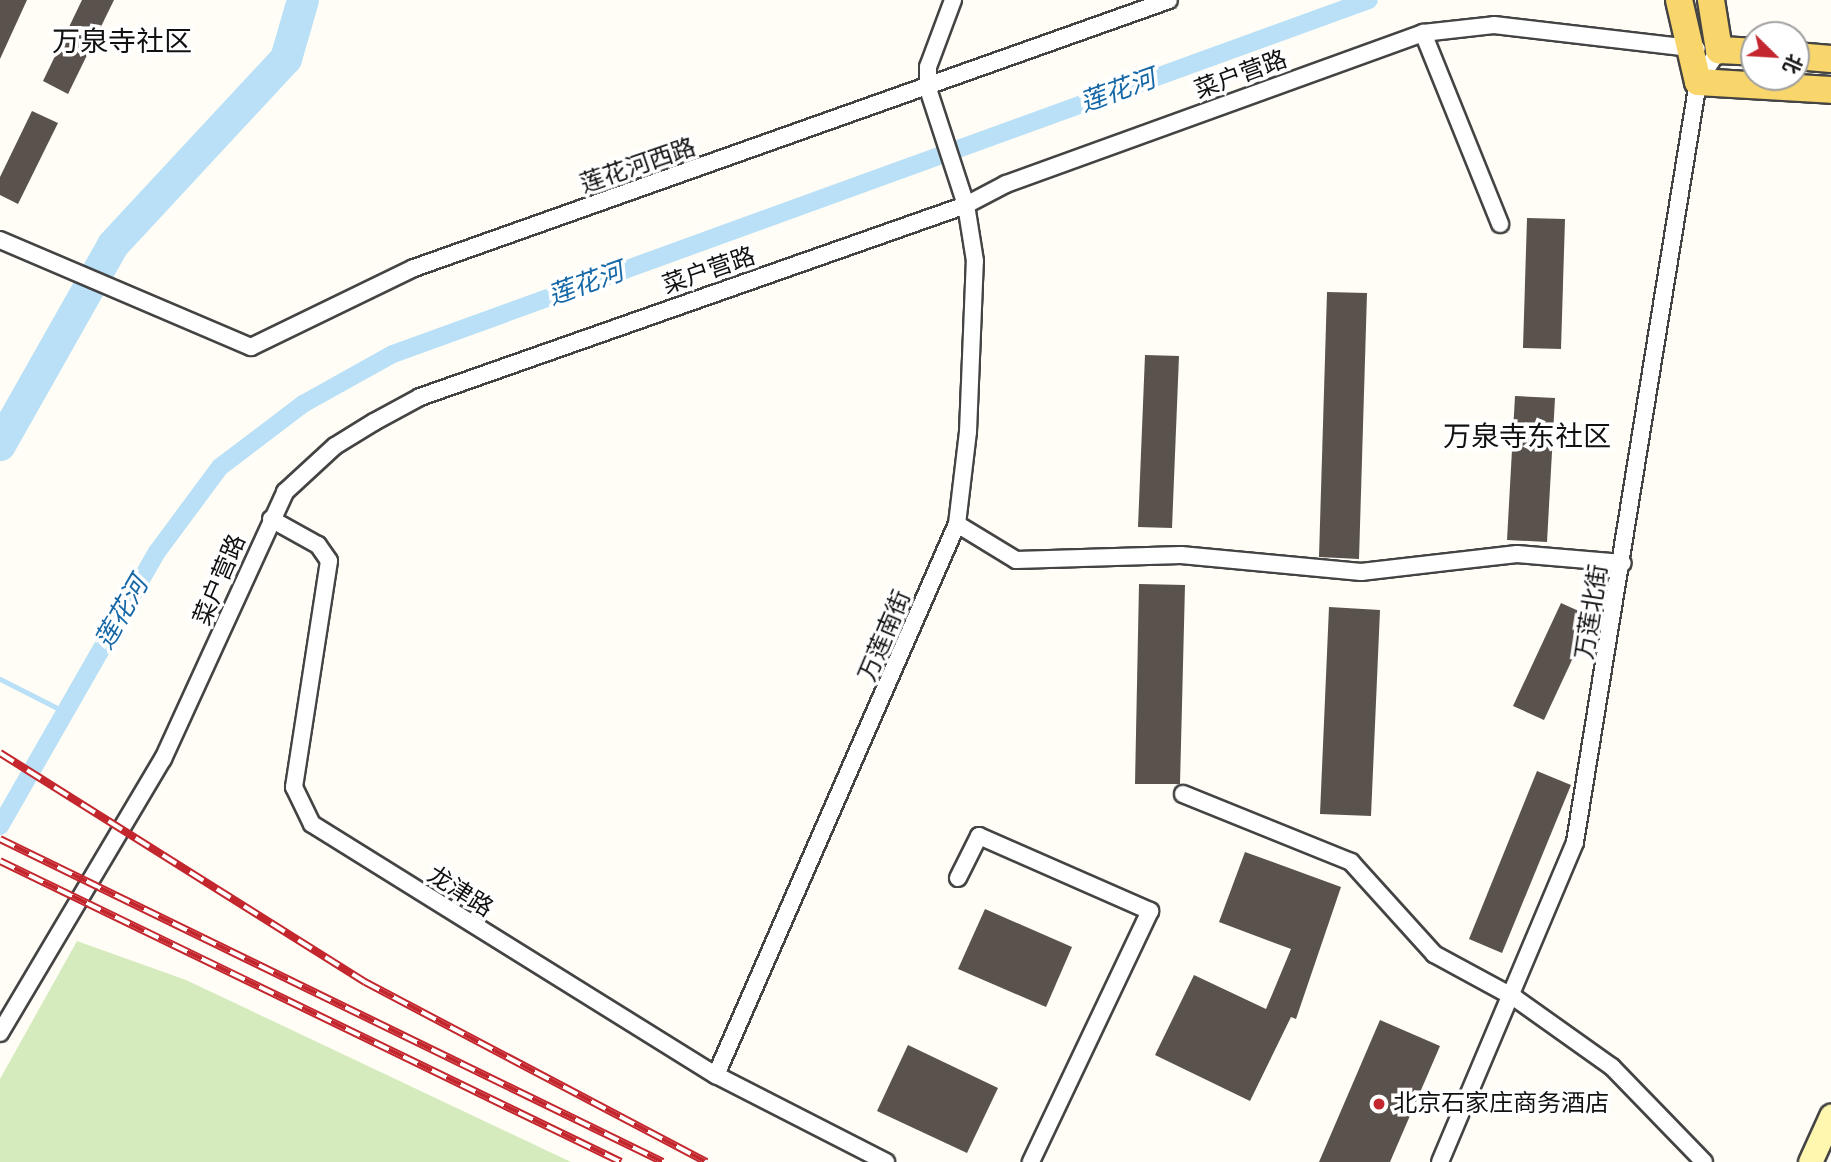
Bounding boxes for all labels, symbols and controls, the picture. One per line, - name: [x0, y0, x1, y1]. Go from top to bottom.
- north arrow: [1740, 21, 1810, 91]
- district label: 万泉寺社区: [52, 25, 192, 59]
- street label: 菜户营路: [1191, 45, 1291, 105]
- text: 北: [1778, 51, 1807, 77]
- water label: 莲花河: [1076, 63, 1160, 119]
- street label: 莲花河西路: [577, 133, 699, 199]
- street label: 菜户营路: [659, 242, 759, 300]
- water label: 莲花河: [544, 256, 628, 312]
- district label: 万泉寺东社区: [1443, 420, 1611, 454]
- street label: 菜户营路: [188, 530, 252, 630]
- street label: 万莲北街: [1570, 562, 1614, 662]
- water label: 莲花河: [89, 571, 155, 655]
- street label: 万莲南街: [853, 586, 917, 686]
- street label: 龙津路: [422, 861, 498, 923]
- place label: 北京石家庄商务酒店: [1393, 1090, 1609, 1118]
- marker: 北京石家庄商务酒店: [1371, 1096, 1387, 1112]

